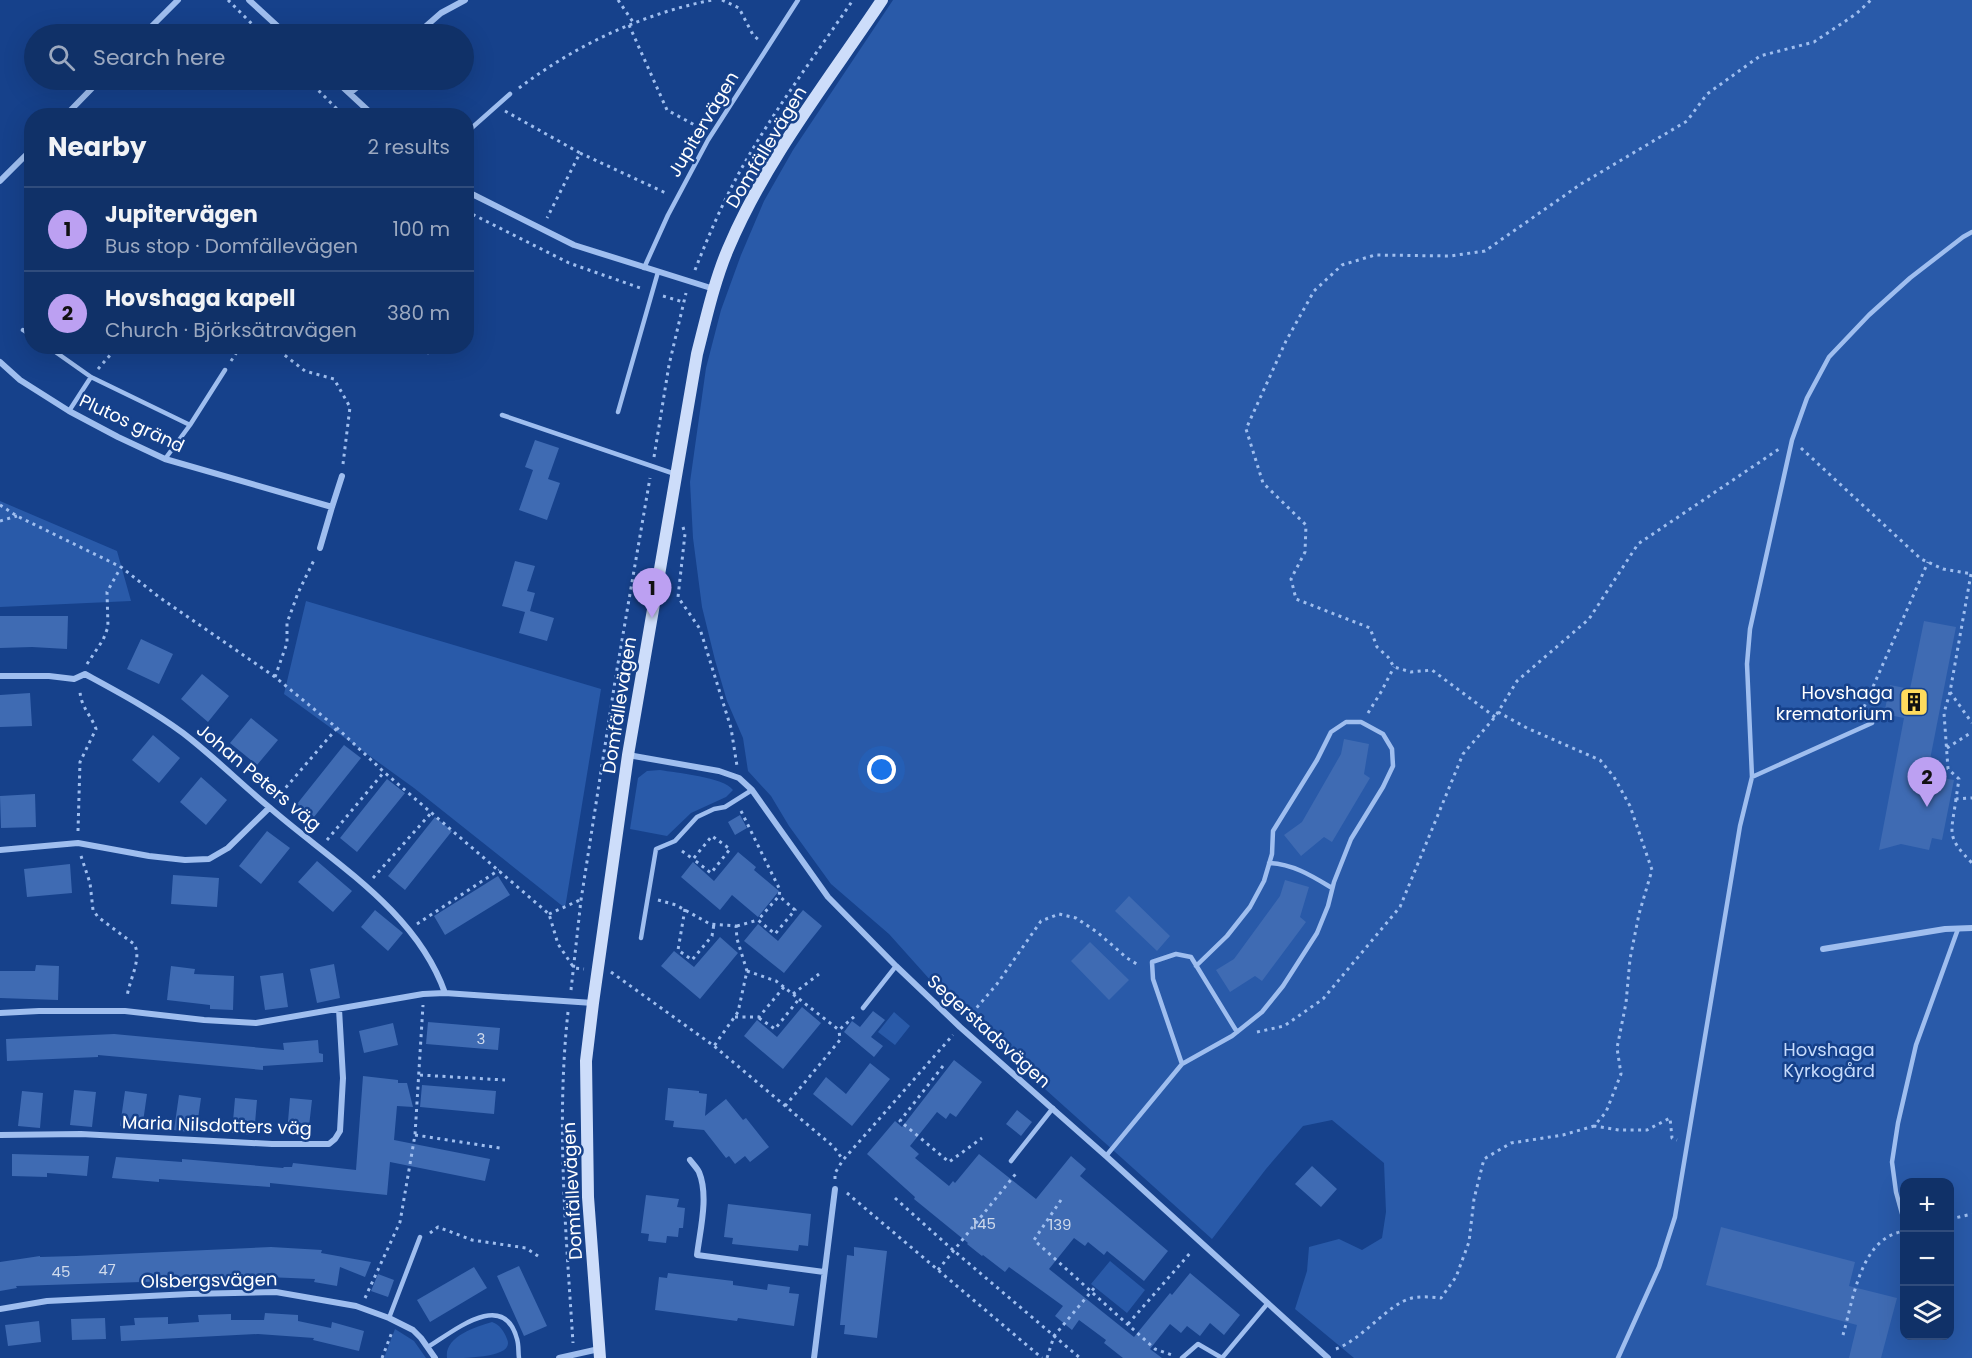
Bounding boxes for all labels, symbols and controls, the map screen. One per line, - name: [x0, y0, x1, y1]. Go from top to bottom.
- search box: [24, 24, 474, 90]
- icon: search: [45, 41, 78, 74]
- text: Search here: [93, 42, 226, 73]
- street label: Jupitervägen: [662, 66, 744, 182]
- street label: Domfällevägen: [720, 81, 812, 213]
- text: Nearby: [48, 129, 146, 165]
- text: 2 results: [367, 133, 450, 161]
- text: Jupitervägen: [105, 199, 258, 230]
- text: 1: [64, 215, 71, 243]
- text: 100 m: [393, 215, 450, 243]
- text: Bus stop · Domfällevägen: [105, 232, 358, 260]
- text: Hovshaga kapell: [105, 283, 295, 314]
- text: 2: [62, 299, 73, 327]
- text: 380 m: [387, 299, 450, 327]
- text: Church · Björksätravägen: [105, 316, 357, 344]
- street label: Plutos gränd: [75, 388, 189, 458]
- pin: 1: [632, 568, 672, 618]
- street label: Domfällevägen: [596, 635, 642, 775]
- place label: Hovshaga krematorium: [1776, 680, 1893, 726]
- building icon: Hovshaga krematorium: [1898, 686, 1930, 718]
- street label: Johan Peters väg: [191, 717, 327, 837]
- your location: [867, 755, 896, 784]
- pin: 2: [1908, 758, 1946, 807]
- street label: Segerstadsvägen: [922, 969, 1056, 1093]
- house number: 3: [477, 1028, 485, 1049]
- park label: Hovshaga Kyrkogård: [1783, 1037, 1875, 1083]
- street label: Maria Nilsdotters väg: [122, 1109, 312, 1141]
- street label: Domfällevägen: [556, 1121, 588, 1261]
- map controls: [1900, 1178, 1954, 1340]
- button: +: [1900, 1178, 1954, 1232]
- house number: 145: [972, 1213, 996, 1234]
- house number: 139: [1048, 1214, 1072, 1235]
- button: −: [1900, 1232, 1954, 1286]
- house number: 47: [98, 1259, 116, 1280]
- house number: 45: [52, 1261, 70, 1282]
- street label: Olsbergsvägen: [140, 1266, 278, 1294]
- button: layers: [1900, 1286, 1954, 1340]

